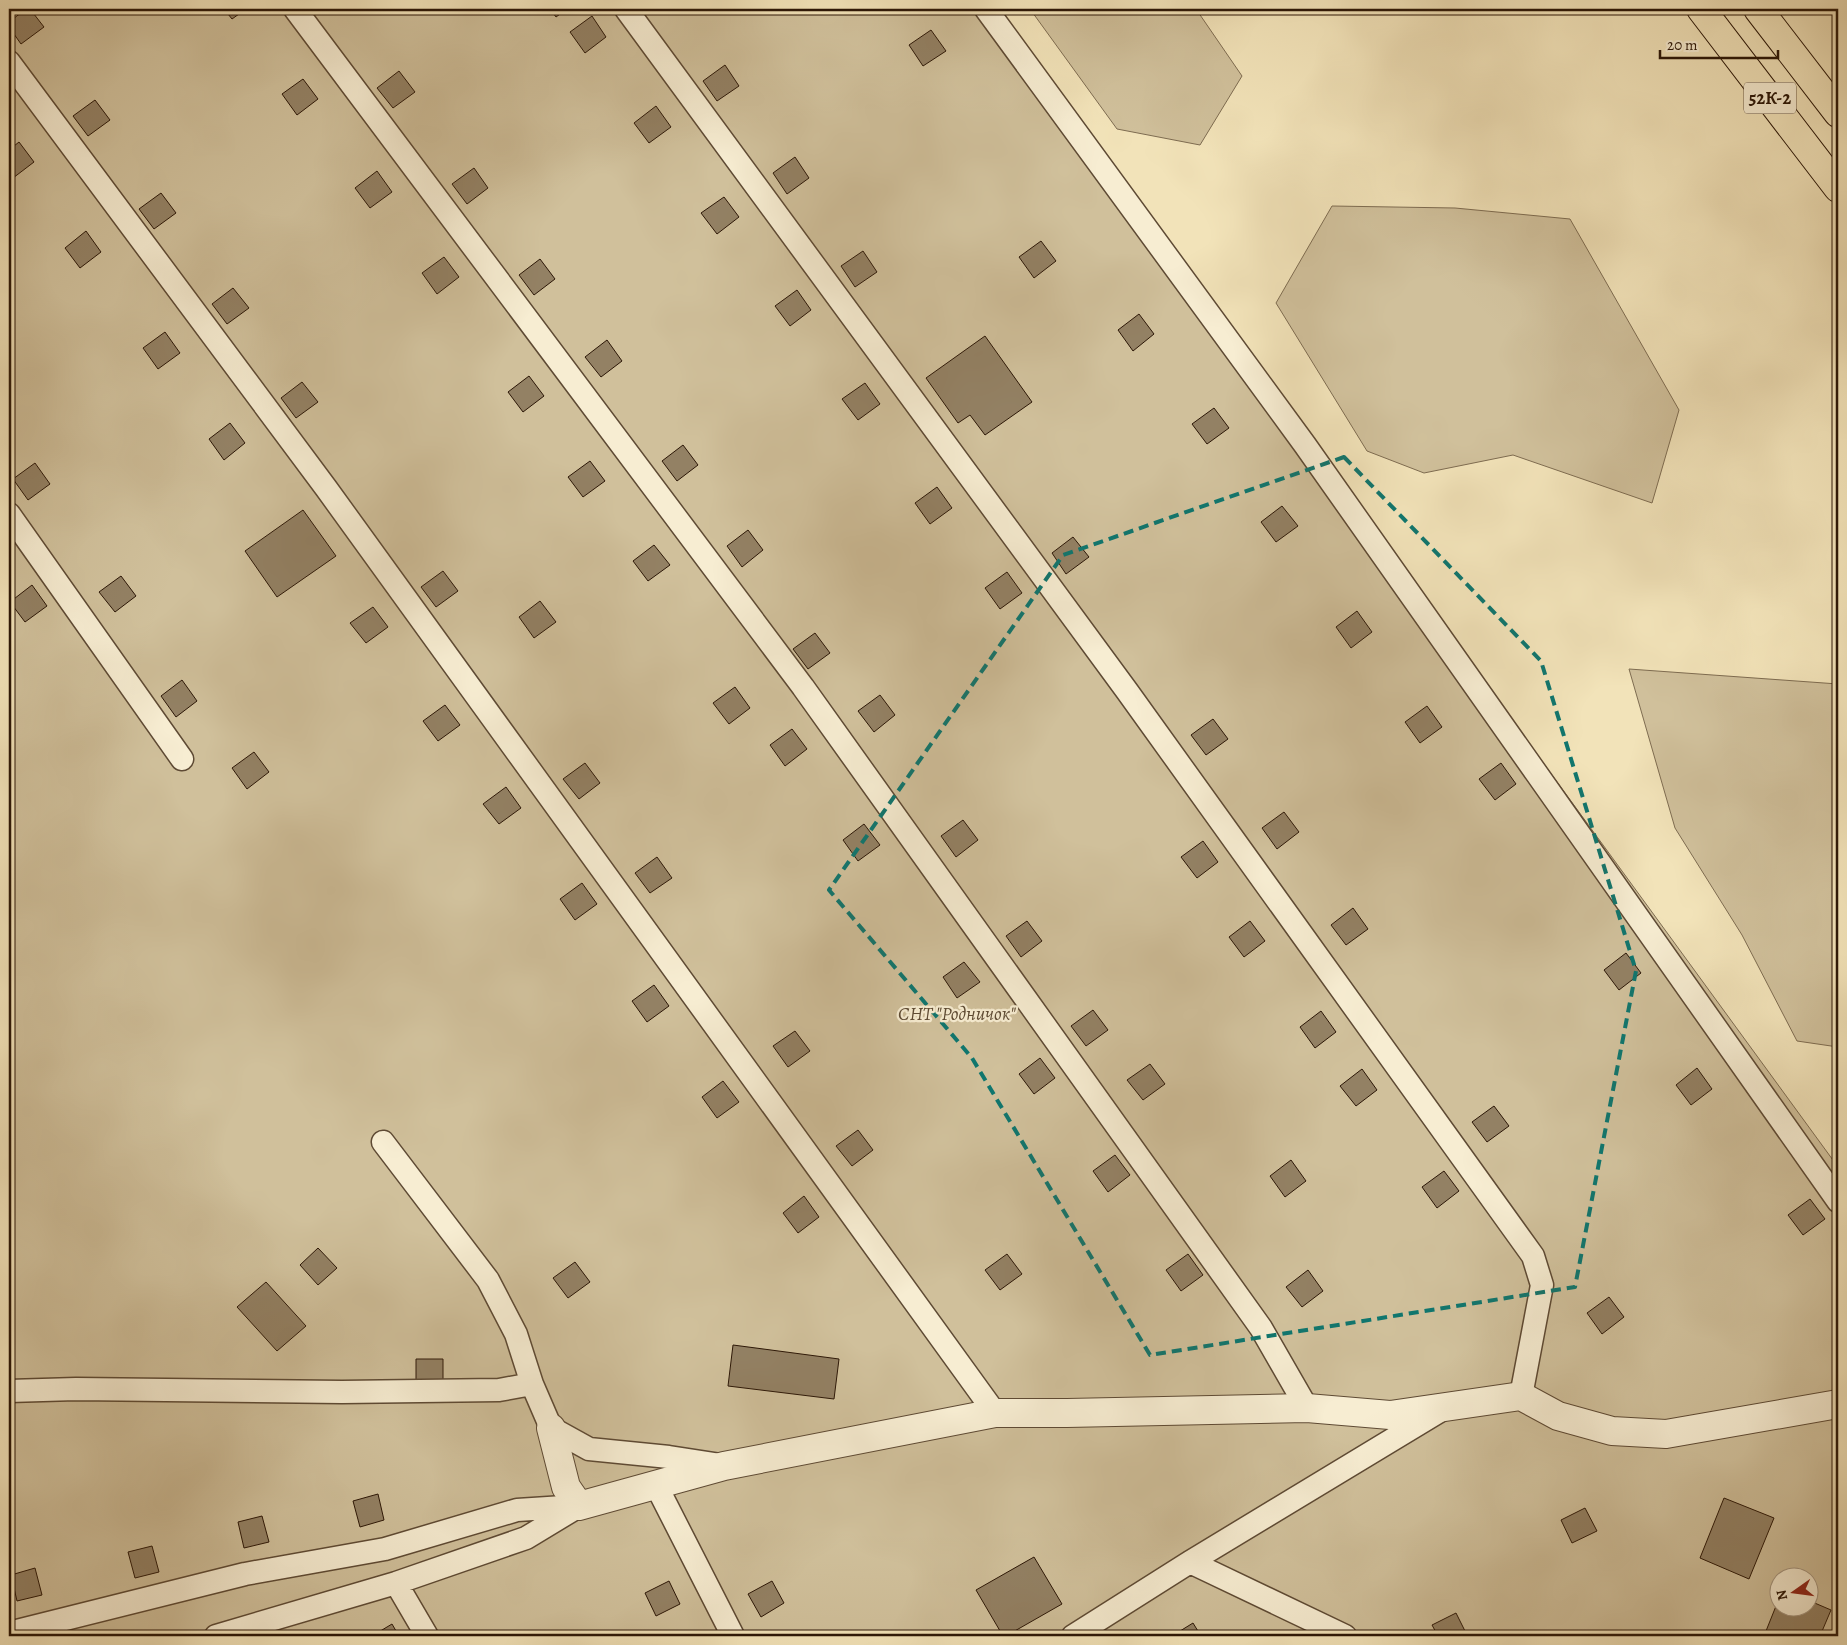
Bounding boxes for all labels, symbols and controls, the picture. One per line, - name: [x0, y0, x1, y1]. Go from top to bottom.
- scale bar: [1660, 28, 1777, 60]
- text: 20 m: [1667, 35, 1698, 55]
- road number: 52К-2: [1744, 82, 1796, 114]
- park label: СНТ "Родничок": [898, 1001, 1016, 1027]
- north arrow: [1770, 1568, 1820, 1618]
- text: N: [1771, 1588, 1792, 1602]

